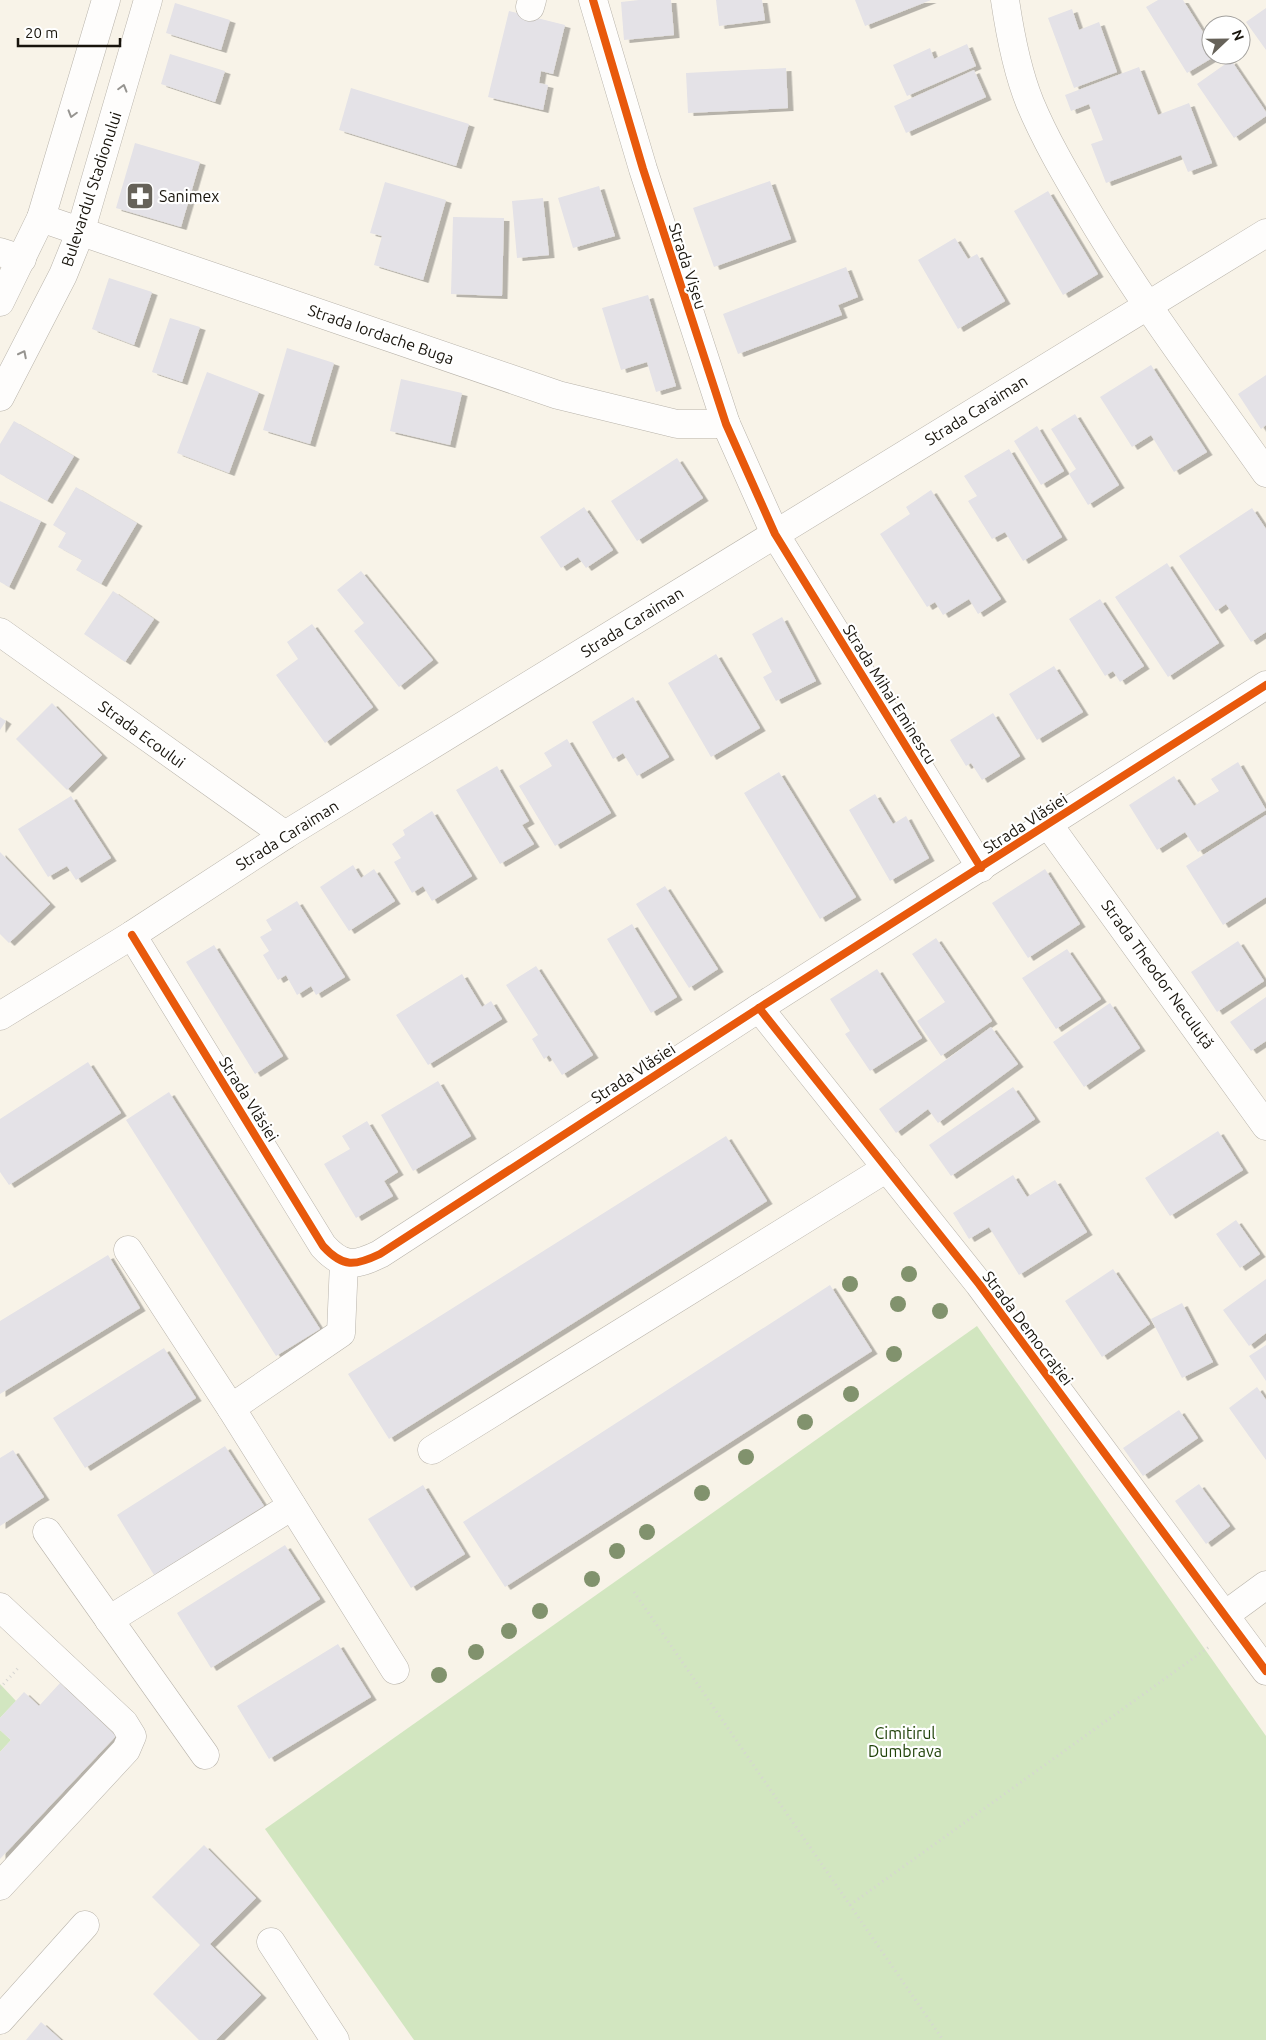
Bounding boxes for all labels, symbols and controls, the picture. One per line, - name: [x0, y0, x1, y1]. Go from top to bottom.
- scale bar: [18, 15, 120, 47]
- north arrow: [1201, 15, 1251, 65]
- text: 20 m: [25, 24, 58, 41]
- text: N: [1229, 27, 1247, 43]
- one-way arrow: [117, 84, 127, 93]
- street label: Bulevardul Stadionului: [57, 109, 125, 269]
- one-way arrow: [68, 109, 78, 117]
- pharmacy icon: Sanimex: [125, 181, 155, 211]
- place label: Sanimex: [159, 187, 219, 205]
- street label: Strada Vișeu: [666, 221, 710, 311]
- street label: Strada Iordache Buga: [306, 301, 456, 367]
- one-way arrow: [17, 350, 27, 359]
- street label: Strada Caraiman: [921, 371, 1031, 449]
- street label: Strada Caraiman: [577, 583, 687, 661]
- street label: Strada Mihai Eminescu: [840, 621, 940, 767]
- street label: Strada Ecoului: [95, 697, 189, 771]
- street label: Strada Vlăsiei: [980, 789, 1070, 857]
- street label: Strada Caraiman: [232, 796, 342, 874]
- street label: Strada Theodor Neculuță: [1098, 896, 1218, 1052]
- street label: Strada Vlăsiei: [588, 1039, 678, 1107]
- street label: Strada Vlăsiei: [216, 1053, 282, 1145]
- street label: Strada Democrației: [979, 1267, 1077, 1389]
- park label: Cimitirul Dumbrava: [868, 1724, 942, 1760]

